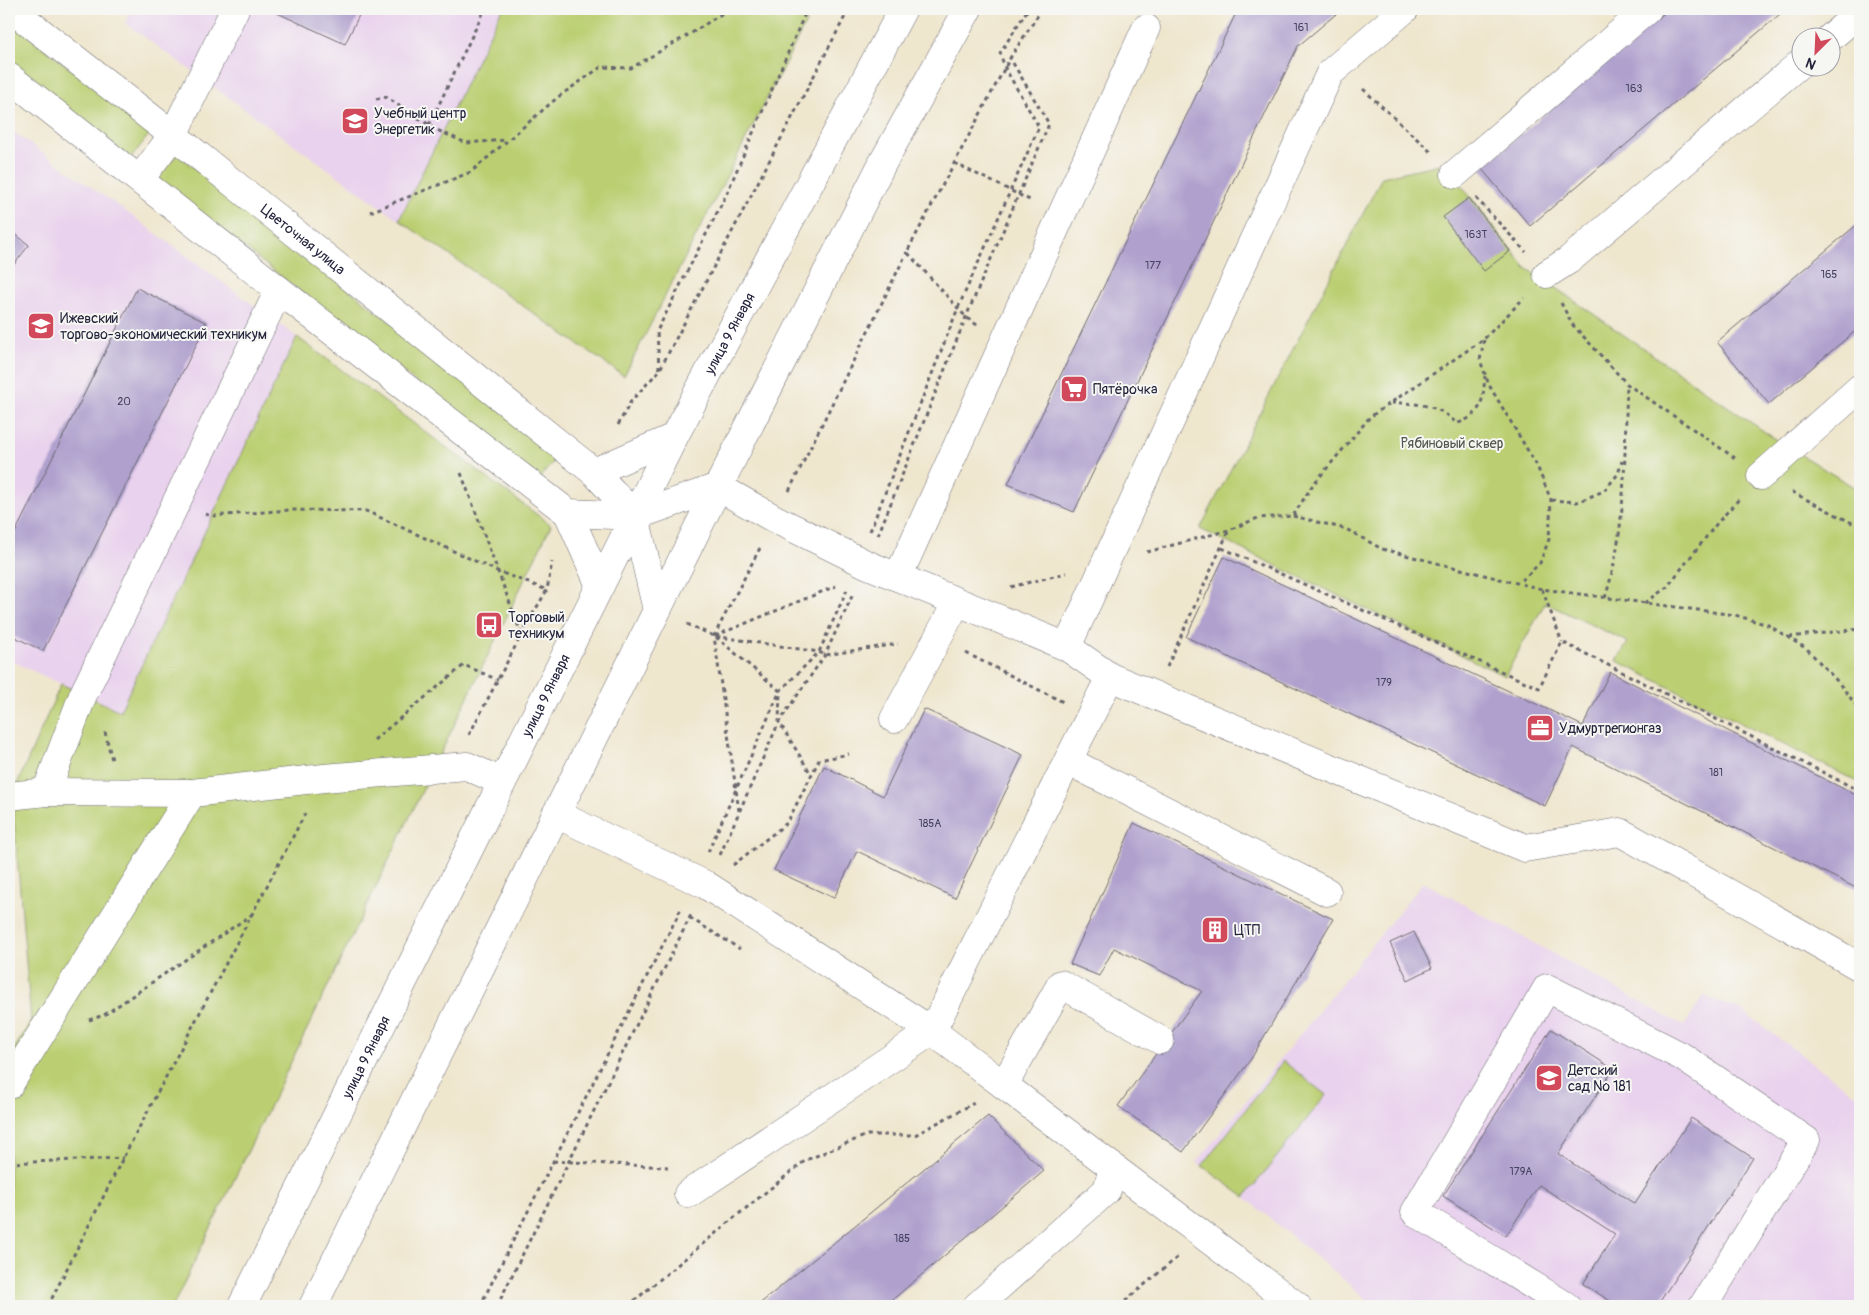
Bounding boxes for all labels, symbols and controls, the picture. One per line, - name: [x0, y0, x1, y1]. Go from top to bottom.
- house number: 161: [1293, 21, 1309, 34]
- north arrow: [1792, 28, 1842, 78]
- text: N: [1803, 54, 1819, 73]
- house number: 163: [1626, 82, 1642, 95]
- place label: Учебный центр Энергетик: [374, 105, 467, 138]
- school or university icon: Учебный центр Энергетик: [340, 106, 370, 136]
- street label: Цветочная улица: [258, 200, 349, 278]
- house number: 163Т: [1465, 228, 1487, 241]
- house number: 177: [1145, 259, 1161, 272]
- house number: 165: [1821, 268, 1837, 281]
- street label: улица 9 Января: [700, 290, 758, 378]
- place label: Ижевский торгово-экономический техникум: [60, 310, 267, 343]
- school or university icon: Ижевский торгово-экономический техникум: [26, 311, 56, 341]
- supermarket icon: Пятёрочка: [1059, 374, 1089, 404]
- place label: Пятёрочка: [1093, 381, 1157, 398]
- house number: 20: [117, 395, 131, 408]
- park label: Рябиновый сквер: [1401, 435, 1504, 452]
- place label: Торговый техникум: [508, 609, 565, 642]
- bus stop icon: Торговый техникум: [474, 610, 504, 640]
- street label: улица 9 Января: [518, 651, 573, 740]
- house number: 179: [1376, 676, 1392, 689]
- office icon: Удмуртрегионгаз: [1525, 713, 1555, 743]
- place label: Удмуртрегионгаз: [1559, 720, 1662, 737]
- house number: 181: [1709, 766, 1723, 779]
- house number: 185А: [919, 817, 941, 830]
- building icon: ЦТП: [1200, 915, 1230, 945]
- place label: ЦТП: [1234, 922, 1260, 939]
- street label: улица 9 Января: [338, 1013, 393, 1102]
- place label: Детский сад № 181: [1567, 1062, 1631, 1095]
- school or university icon: Детский сад № 181: [1534, 1063, 1564, 1093]
- house number: 179А: [1510, 1165, 1532, 1178]
- house number: 185: [894, 1232, 910, 1245]

